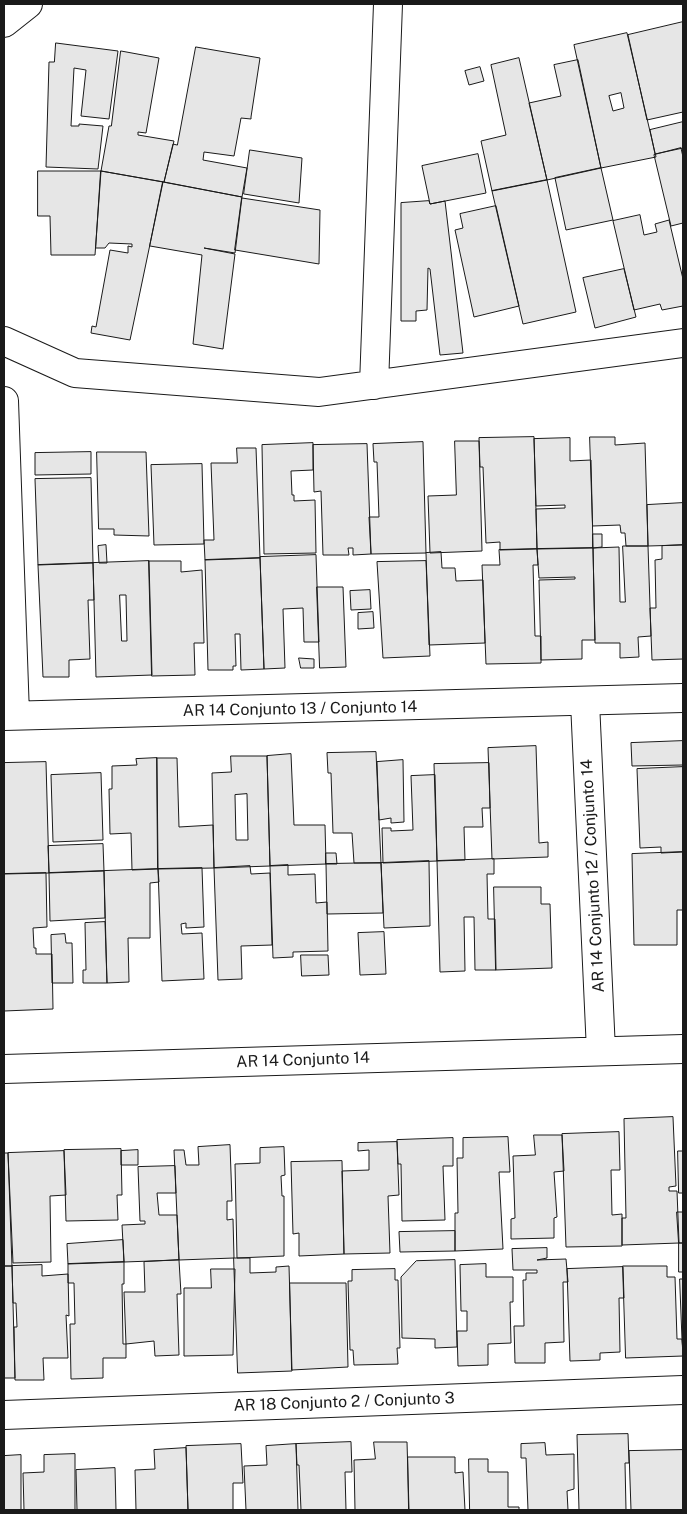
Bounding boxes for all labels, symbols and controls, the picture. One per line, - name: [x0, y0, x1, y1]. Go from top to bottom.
- street label: AR 14 Conjunto 13 / Conjunto 14: [183, 697, 417, 721]
- street label: AR 14 Conjunto 12 / Conjunto 14: [577, 759, 609, 993]
- street label: AR 14 Conjunto 14: [236, 1048, 370, 1072]
- street label: AR 18 Conjunto 2 / Conjunto 3: [233, 1389, 455, 1415]

